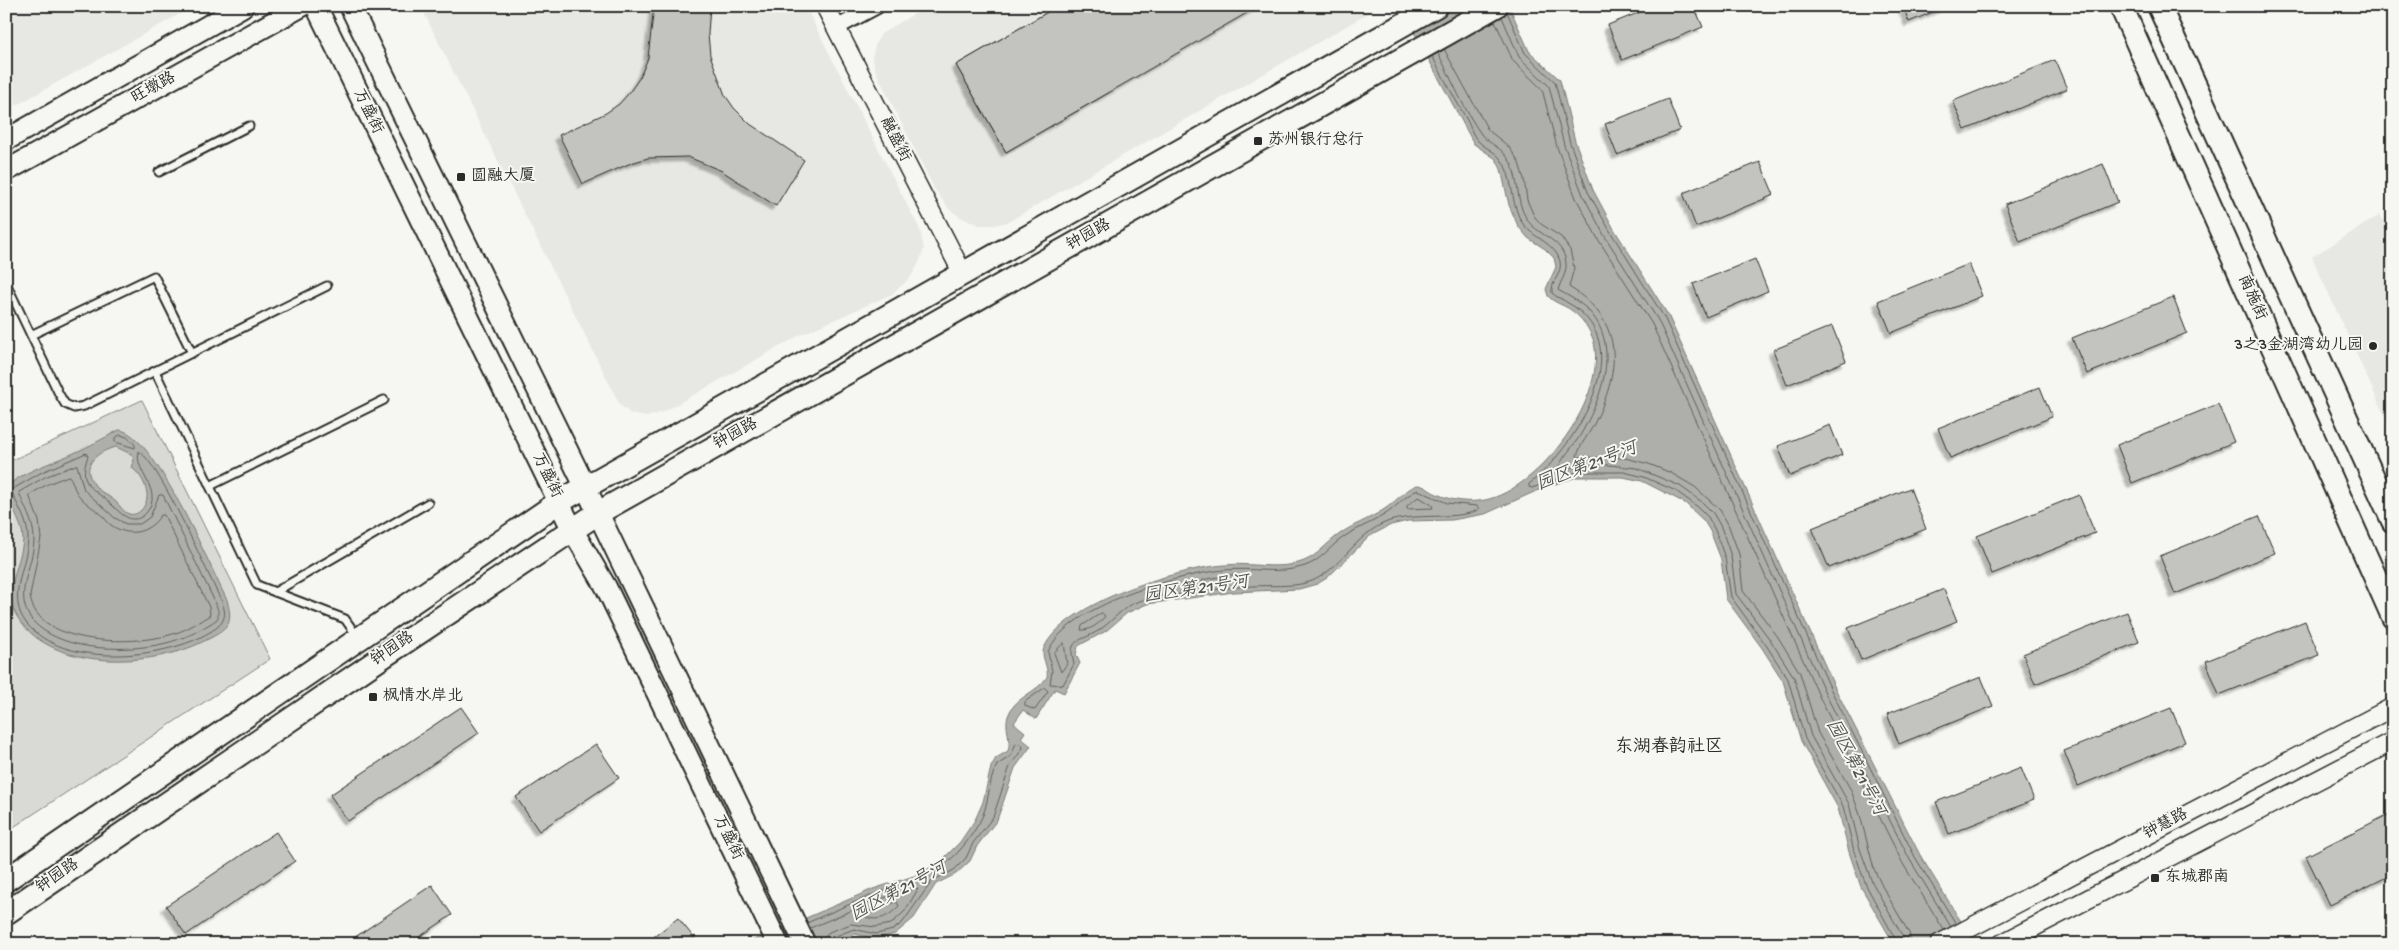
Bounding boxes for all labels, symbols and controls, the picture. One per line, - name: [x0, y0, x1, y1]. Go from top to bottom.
- street label: 旺墩路: [127, 67, 180, 109]
- street label: 万盛街: [348, 85, 388, 138]
- street label: 融盛街: [875, 113, 915, 166]
- place label: 苏州银行总行: [1268, 130, 1364, 151]
- marker: 苏州银行总行: [1252, 135, 1264, 147]
- place label: 圆融大厦: [471, 167, 535, 187]
- marker: 圆融大厦: [455, 171, 467, 183]
- street label: 钟园路: [1062, 214, 1115, 256]
- street label: 南施街: [2233, 271, 2271, 324]
- place label: 3之3金湖湾幼儿园: [2233, 335, 2363, 356]
- marker: 3之3金湖湾幼儿园: [2367, 340, 2379, 352]
- street label: 钟园路: [709, 413, 762, 455]
- water label: 园区第21号河: [1533, 436, 1643, 496]
- street label: 万盛街: [527, 449, 567, 502]
- water label: 园区第21号河: [1142, 571, 1253, 608]
- street label: 钟园路: [367, 627, 418, 671]
- place label: 枫情水岸北: [383, 686, 463, 707]
- marker: 枫情水岸北: [367, 691, 379, 703]
- water label: 园区第21号河: [1821, 716, 1891, 822]
- district label: 东湖春韵社区: [1615, 736, 1723, 758]
- street label: 钟慧路: [2139, 804, 2192, 845]
- street label: 万盛街: [708, 811, 748, 864]
- street label: 钟园路: [32, 854, 83, 898]
- water label: 园区第21号河: [847, 856, 953, 926]
- place label: 东城郡南: [2165, 867, 2229, 888]
- marker: 东城郡南: [2149, 872, 2161, 884]

